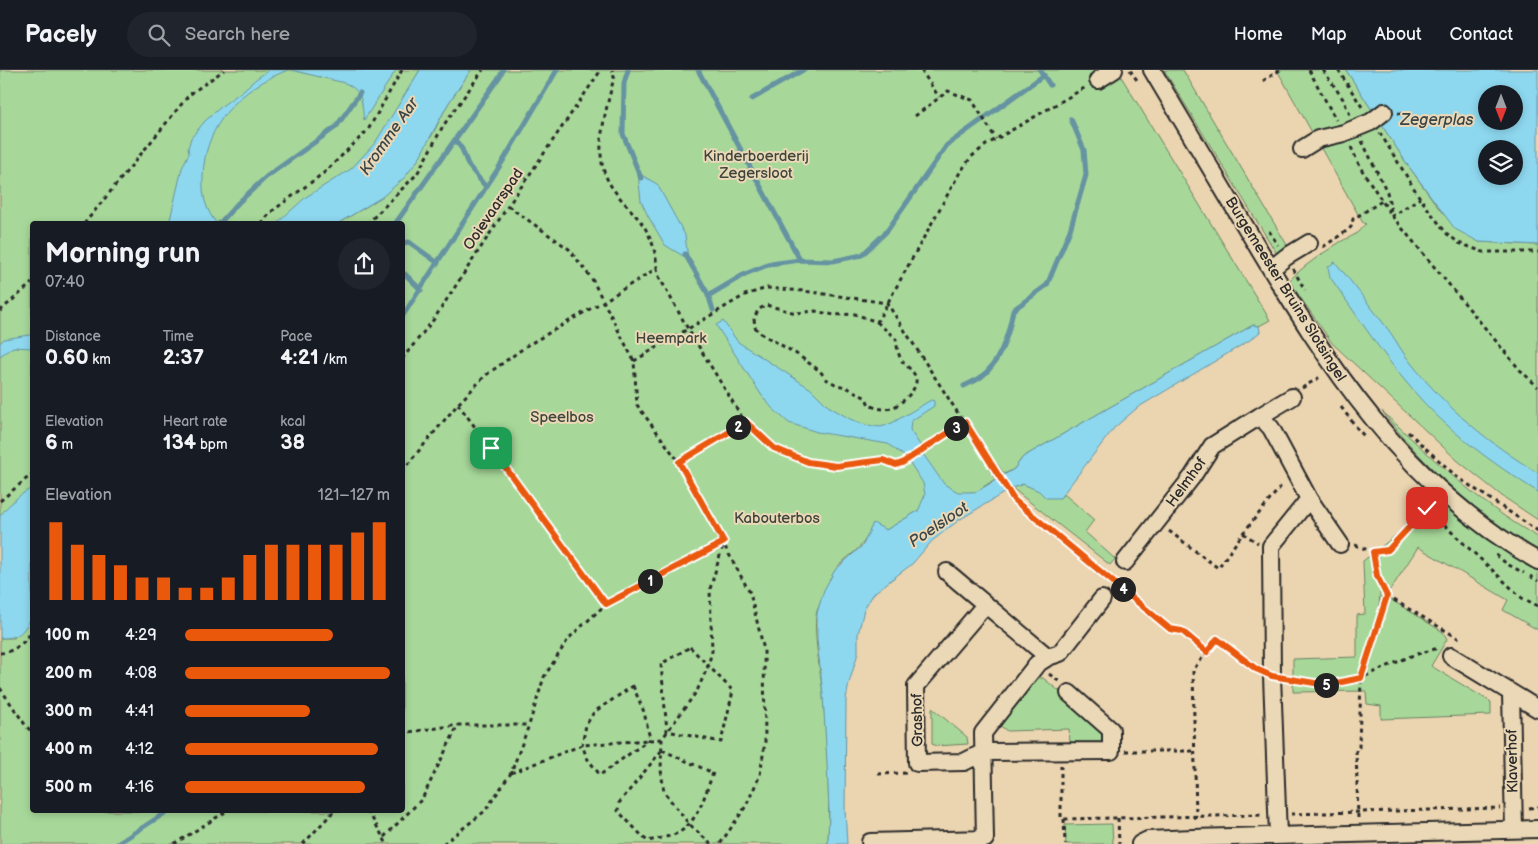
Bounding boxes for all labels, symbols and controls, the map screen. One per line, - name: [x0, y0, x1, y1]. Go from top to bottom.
- search box: [127, 12, 477, 57]
- text: Pacely: [25, 20, 97, 49]
- icon: search: [145, 21, 173, 49]
- text: Search here: [185, 23, 290, 46]
- text: Home: [1234, 24, 1283, 45]
- text: Map: [1311, 24, 1347, 45]
- text: About: [1375, 24, 1422, 45]
- text: Contact: [1450, 24, 1513, 45]
- north arrow: [1478, 85, 1522, 130]
- map controls: [1478, 85, 1523, 185]
- water label: Kromme Aar: [356, 94, 423, 179]
- water label: Zegerplas: [1399, 111, 1474, 130]
- button: layers: [1478, 140, 1523, 185]
- park label: Kinderboerderij Zegersloot: [703, 147, 809, 183]
- street label: Ooievaarspad: [459, 165, 528, 254]
- street label: Burgemeester Bruins Slotsingel: [1221, 193, 1350, 385]
- text: Morning run: [45, 237, 200, 270]
- button: share: [338, 238, 390, 290]
- text: 07:40: [45, 273, 85, 292]
- text: Distance: [45, 328, 101, 345]
- text: Time: [163, 328, 194, 345]
- text: Pace: [280, 328, 312, 345]
- park label: Heempark: [635, 329, 707, 348]
- text: 0.60: [45, 345, 89, 370]
- text: 2:37: [163, 345, 204, 370]
- text: 4:21: [280, 345, 319, 370]
- text: km: [89, 351, 111, 368]
- text: /km: [319, 351, 347, 368]
- park label: Speelbos: [530, 408, 594, 427]
- text: Elevation: [45, 413, 103, 430]
- text: Heart rate: [163, 413, 227, 430]
- text: kcal: [280, 413, 305, 430]
- pin: 2: [726, 414, 750, 440]
- pin: 3: [944, 416, 968, 440]
- text: 2: [734, 419, 743, 436]
- text: 3: [952, 420, 961, 437]
- pin: [470, 427, 512, 469]
- text: 6: [45, 430, 58, 455]
- text: 134: [163, 430, 196, 455]
- text: 38: [280, 430, 305, 455]
- icon: arrive: [477, 434, 505, 462]
- text: m: [58, 436, 73, 453]
- text: bpm: [196, 436, 228, 453]
- street label: Helmhof: [1162, 453, 1211, 511]
- text: Elevation: [45, 486, 112, 505]
- text: 121–127 m: [318, 486, 390, 505]
- pin: [1406, 487, 1448, 529]
- icon: check: [1413, 494, 1441, 522]
- water label: Poelsloot: [906, 498, 973, 552]
- park label: Kabouterbos: [734, 509, 821, 528]
- pin: 1: [638, 568, 662, 594]
- text: 1: [648, 573, 653, 590]
- pin: 4: [1110, 576, 1136, 602]
- text: 4: [1119, 581, 1128, 598]
- text: 100 m: [45, 626, 90, 645]
- text: 4:29: [125, 626, 157, 645]
- text: 200 m: [45, 664, 92, 683]
- text: 4:08: [125, 664, 157, 683]
- pin: 5: [1314, 672, 1338, 698]
- text: 5: [1322, 677, 1331, 694]
- street label: Grashof: [908, 693, 927, 747]
- text: 300 m: [45, 702, 92, 721]
- text: 4:41: [125, 702, 154, 721]
- street label: Klaverhof: [1502, 728, 1523, 793]
- text: 400 m: [45, 740, 92, 759]
- text: 4:12: [125, 740, 154, 759]
- text: 500 m: [45, 778, 92, 797]
- text: 4:16: [125, 778, 154, 797]

